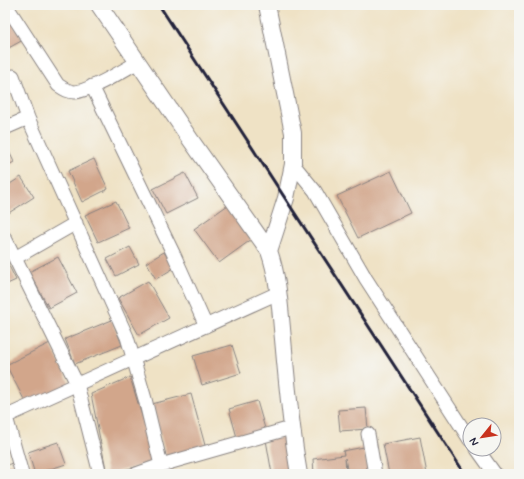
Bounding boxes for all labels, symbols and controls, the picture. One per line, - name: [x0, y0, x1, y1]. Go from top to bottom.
- north arrow: [462, 417, 502, 457]
- text: N: [466, 435, 482, 448]

